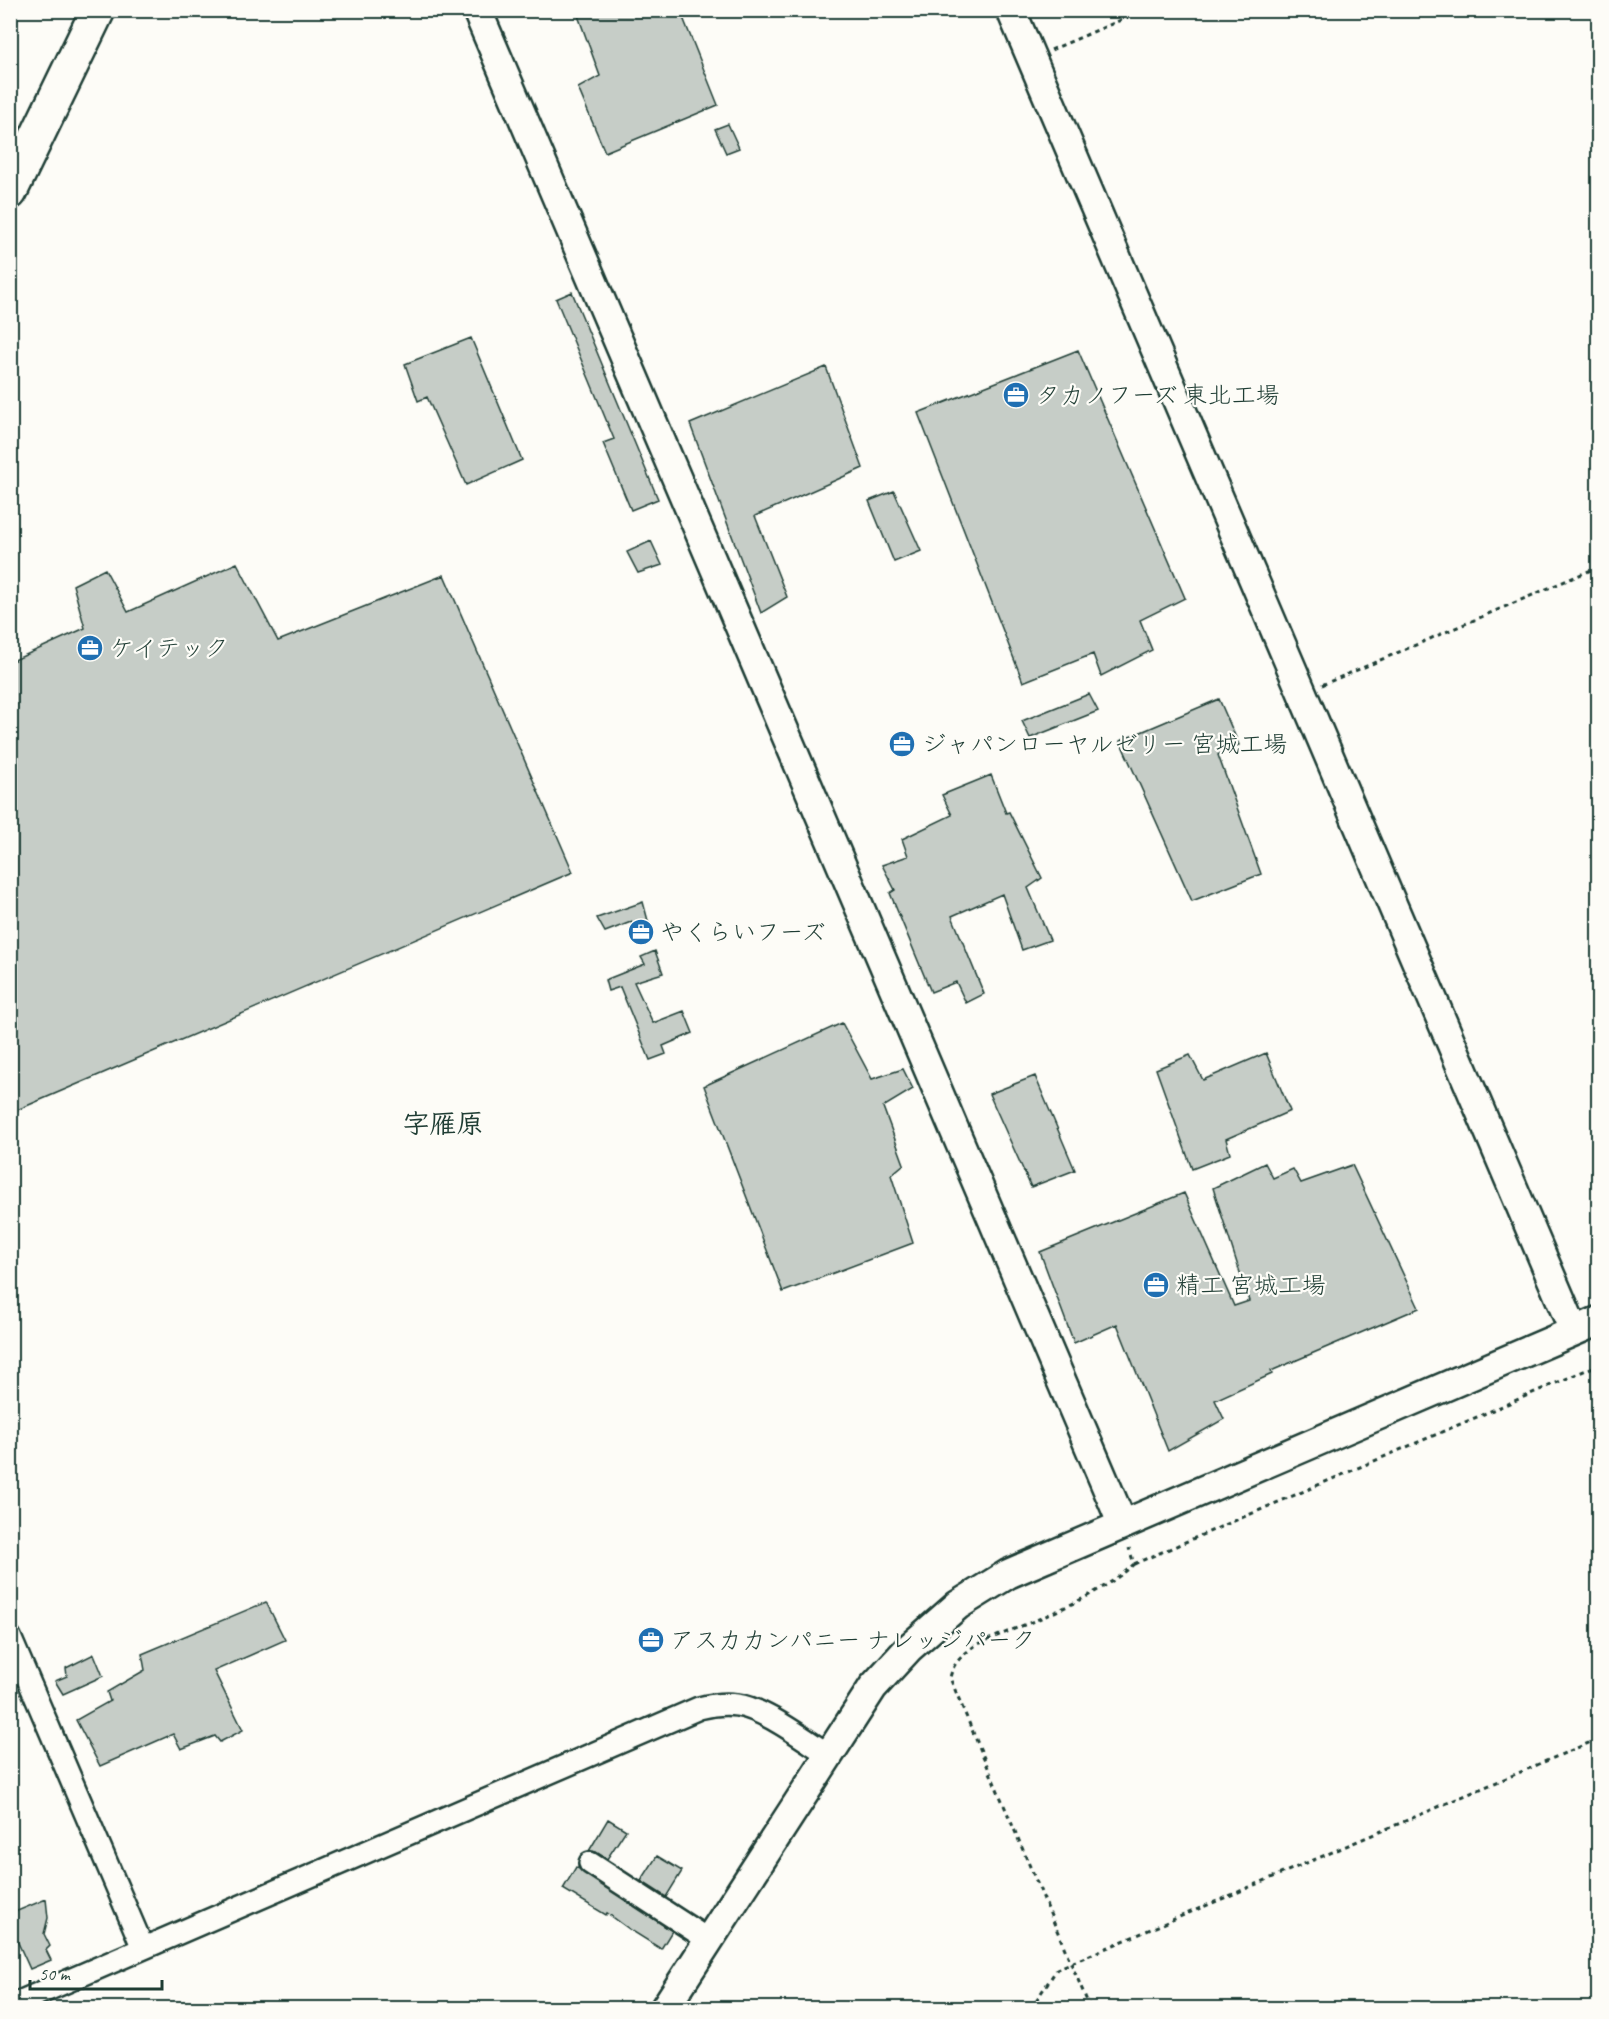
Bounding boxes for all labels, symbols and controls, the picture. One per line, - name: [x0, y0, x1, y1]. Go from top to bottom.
- office icon: タカノフーズ 東北工場: [1001, 380, 1031, 410]
- place label: タカノフーズ 東北工場: [1036, 380, 1279, 410]
- office icon: ケイテック: [75, 633, 105, 663]
- place label: ケイテック: [110, 633, 229, 663]
- office icon: ジャパンローヤルゼリー 宮城工場: [887, 729, 917, 759]
- place label: ジャパンローヤルゼリー 宮城工場: [922, 729, 1287, 759]
- office icon: やくらいフーズ: [626, 917, 656, 947]
- place label: やくらいフーズ: [660, 917, 826, 947]
- district label: 字雁原: [403, 1107, 484, 1141]
- office icon: 精工 宮城工場: [1141, 1270, 1171, 1300]
- place label: 精工 宮城工場: [1176, 1270, 1326, 1300]
- office icon: アスカカンパニー ナレッジパーク: [636, 1625, 666, 1655]
- place label: アスカカンパニー ナレッジパーク: [670, 1625, 1035, 1655]
- scale bar: [30, 1953, 162, 1991]
- text: 50 m: [39, 1963, 72, 1985]

